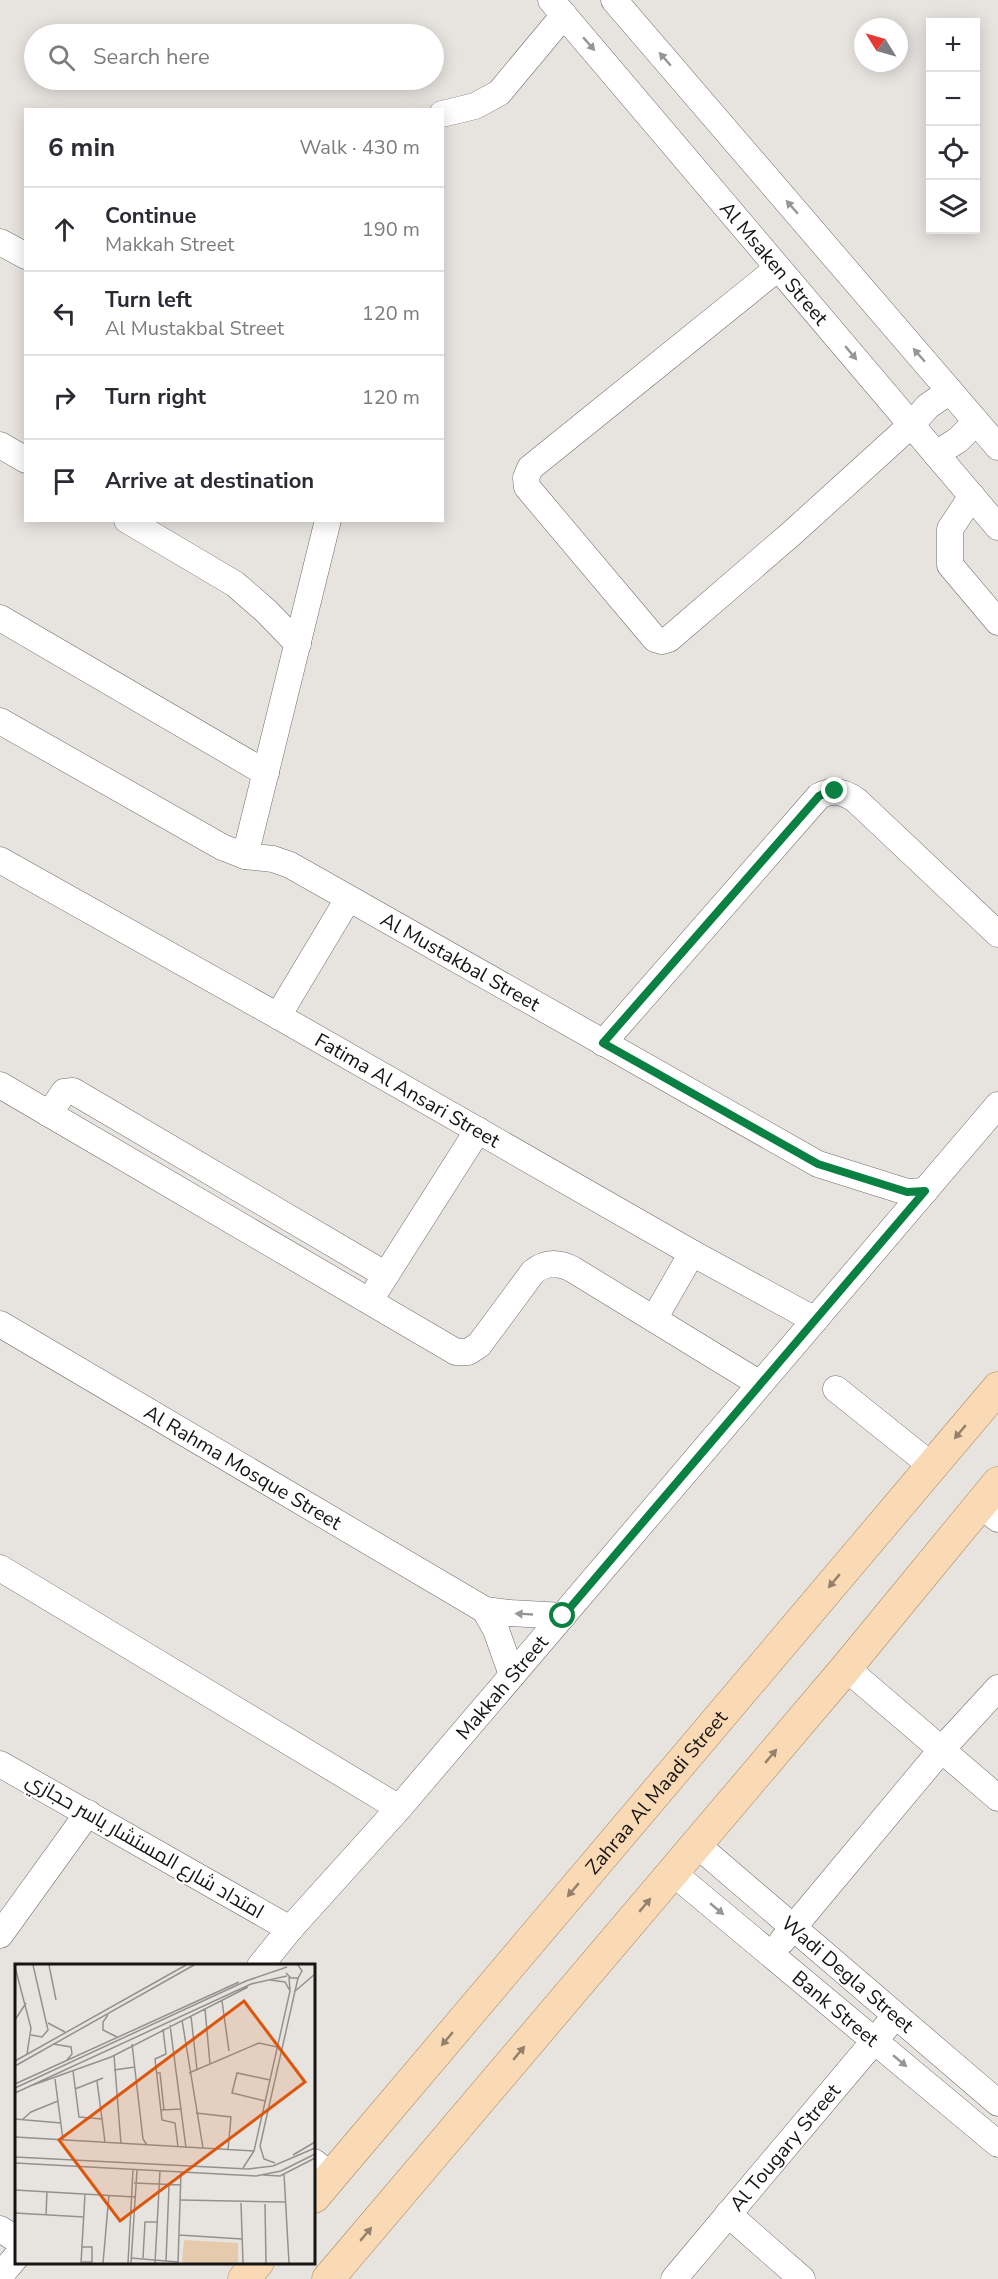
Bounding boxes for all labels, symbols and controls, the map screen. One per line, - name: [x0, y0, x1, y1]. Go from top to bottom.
- north arrow: [854, 18, 908, 72]
- map controls: [926, 18, 980, 234]
- button: +: [926, 18, 980, 72]
- search box: [24, 24, 444, 90]
- one-way arrow: [582, 36, 595, 51]
- icon: search: [45, 41, 78, 74]
- text: Search here: [93, 42, 210, 72]
- one-way arrow: [659, 52, 672, 67]
- button: −: [926, 72, 980, 126]
- button: locate: [926, 126, 980, 180]
- text: 6 min: [48, 130, 115, 165]
- text: Walk · 430 m: [300, 134, 420, 161]
- button: layers: [926, 180, 980, 234]
- street label: Al Msaken Street: [714, 195, 835, 332]
- one-way arrow: [786, 200, 799, 215]
- text: Continue: [105, 201, 196, 231]
- icon: ahead: [48, 213, 81, 246]
- text: 190 m: [362, 216, 420, 243]
- text: Makkah Street: [105, 231, 234, 258]
- text: Turn left: [105, 285, 192, 315]
- icon: left: [48, 297, 81, 330]
- text: 120 m: [362, 300, 420, 327]
- text: Al Mustakbal Street: [105, 315, 284, 342]
- one-way arrow: [844, 345, 857, 360]
- one-way arrow: [913, 348, 926, 363]
- icon: right: [48, 381, 81, 414]
- text: Turn right: [105, 382, 206, 412]
- text: 120 m: [362, 384, 420, 411]
- icon: arrive: [48, 465, 81, 498]
- text: Arrive at destination: [105, 466, 314, 496]
- route end: [821, 777, 847, 803]
- street label: Al Mustakbal Street: [376, 906, 546, 1018]
- street label: Fatima Al Ansari Street: [310, 1026, 506, 1154]
- street label: Al Rahma Mosque Street: [139, 1398, 348, 1537]
- one-way arrow: [954, 1424, 967, 1440]
- one-way arrow: [828, 1573, 841, 1589]
- route start: [549, 1602, 575, 1628]
- one-way arrow: [514, 1610, 533, 1619]
- street label: Makkah Street: [450, 1629, 555, 1745]
- street label: Zahraa Al Maadi Street: [579, 1704, 734, 1880]
- one-way arrow: [764, 1749, 777, 1764]
- street label: امتداد شارع المستشار ياسر حجازي: [20, 1767, 269, 1927]
- one-way arrow: [567, 1882, 580, 1897]
- one-way arrow: [638, 1898, 651, 1913]
- one-way arrow: [710, 1903, 725, 1915]
- street label: Wadi Degla Street: [776, 1910, 921, 2039]
- inset map: [15, 1964, 315, 2264]
- street label: Bank Street: [786, 1964, 885, 2053]
- one-way arrow: [441, 2031, 454, 2046]
- one-way arrow: [512, 2046, 525, 2061]
- one-way arrow: [892, 2054, 907, 2067]
- street label: Al Tougary Street: [723, 2077, 847, 2217]
- one-way arrow: [359, 2226, 372, 2242]

